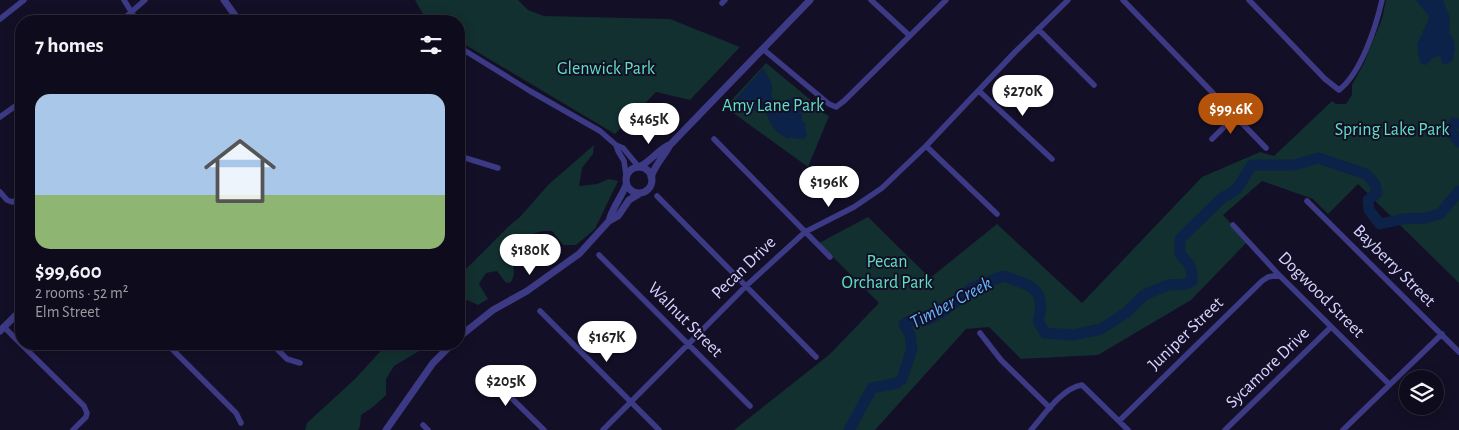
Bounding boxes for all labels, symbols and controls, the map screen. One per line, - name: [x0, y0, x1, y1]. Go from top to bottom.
- icon: filters: [417, 31, 445, 59]
- text: 7 homes: [35, 35, 104, 56]
- park label: Glenwick Park: [557, 60, 656, 78]
- pin: $270K: [988, 74, 1058, 117]
- text: $270K: [1003, 83, 1043, 99]
- pin: $99.6K: [1190, 92, 1272, 135]
- park label: Amy Lane Park: [722, 97, 825, 115]
- text: $99.6K: [1209, 101, 1253, 117]
- pin: $465K: [614, 102, 684, 145]
- text: $465K: [629, 111, 669, 127]
- park label: Spring Lake Park: [1335, 121, 1450, 139]
- icon: home: [195, 126, 285, 216]
- pin: $196K: [794, 166, 864, 208]
- text: $196K: [810, 174, 848, 190]
- street label: Bayberry Street: [1350, 222, 1439, 311]
- street label: Pecan Drive: [708, 233, 780, 303]
- pin: $180K: [495, 234, 565, 276]
- text: $180K: [511, 242, 549, 258]
- street label: Dogwood Street: [1275, 249, 1368, 342]
- park label: Pecan Orchard Park: [842, 253, 933, 292]
- text: $99,600: [35, 261, 102, 282]
- water label: Timber Creek: [907, 273, 995, 332]
- street label: Walnut Street: [644, 279, 726, 361]
- text: 2 rooms · 52 m²: [35, 285, 128, 301]
- street label: Juniper Street: [1145, 294, 1227, 374]
- text: Elm Street: [35, 304, 100, 320]
- pin: $167K: [572, 320, 642, 363]
- street label: Sycamore Drive: [1223, 324, 1313, 412]
- text: $167K: [589, 329, 625, 345]
- pin: $205K: [471, 364, 541, 407]
- map controls: [1399, 370, 1444, 415]
- button: layers: [1399, 370, 1444, 415]
- text: $205K: [486, 373, 526, 389]

